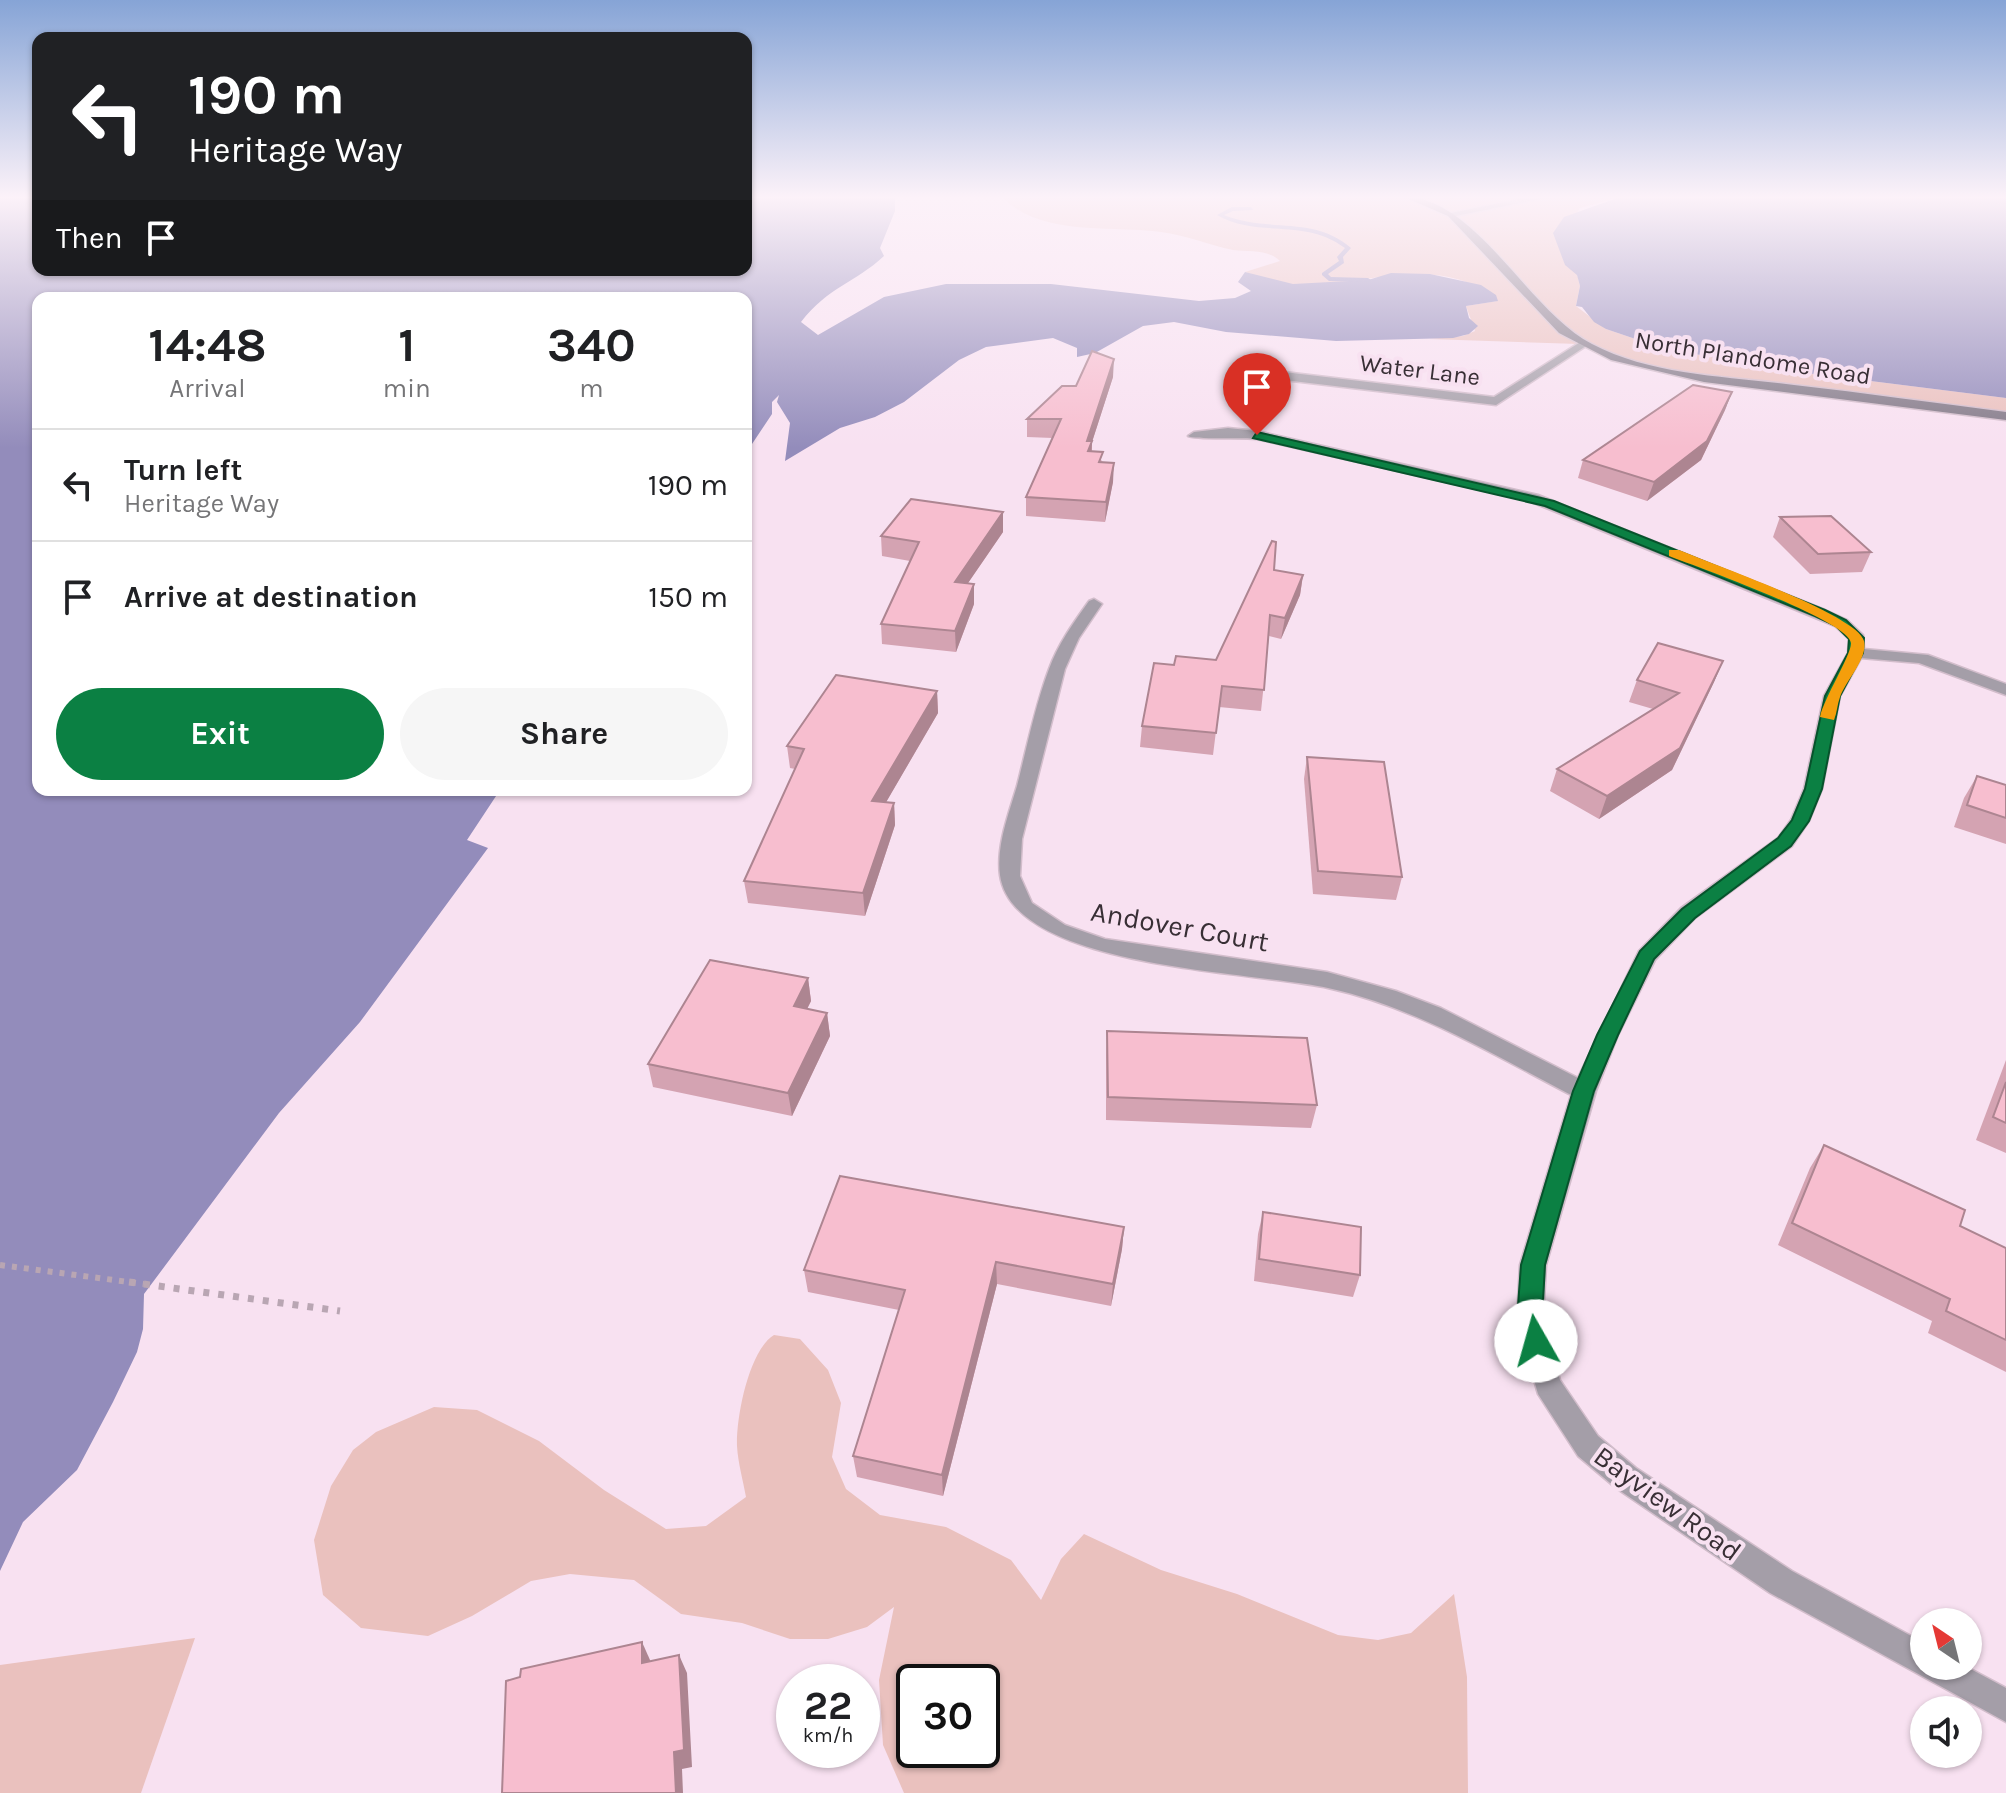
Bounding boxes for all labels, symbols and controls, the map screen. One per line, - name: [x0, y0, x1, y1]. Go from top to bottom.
- text: 190 m: [188, 62, 345, 127]
- icon: left: [56, 64, 160, 168]
- text: Heritage Way: [188, 129, 403, 171]
- icon: arrive: [139, 216, 183, 260]
- text: Then: [56, 220, 123, 256]
- text: 14:48: [148, 317, 267, 373]
- text: 1: [398, 317, 415, 373]
- text: 340: [547, 317, 636, 373]
- street label: North Plandome Road: [1633, 326, 1873, 390]
- street label: Water Lane: [1358, 349, 1482, 391]
- pin: [1223, 353, 1291, 435]
- icon: arrive: [1235, 365, 1279, 409]
- text: Arrival: [169, 373, 245, 404]
- text: min: [383, 373, 431, 404]
- text: m: [579, 373, 603, 404]
- text: Turn left: [124, 452, 242, 488]
- icon: left: [56, 463, 100, 507]
- text: 190 m: [648, 467, 728, 503]
- text: Heritage Way: [124, 488, 279, 519]
- icon: arrive: [56, 575, 100, 619]
- text: Arrive at destination: [124, 579, 418, 615]
- text: 150 m: [648, 579, 728, 615]
- button: Exit: [56, 688, 384, 780]
- button: Share: [400, 688, 728, 780]
- street label: Andover Court: [1088, 895, 1271, 958]
- position arrow: [1494, 1299, 1578, 1383]
- street label: Bayview Road: [1588, 1439, 1748, 1568]
- north arrow: [1910, 1608, 1982, 1680]
- map controls: [1910, 1608, 1982, 1768]
- speed limit sign: 30: [896, 1664, 1000, 1768]
- text: 22: [804, 1682, 852, 1729]
- button: sound: [1910, 1696, 1982, 1768]
- text: km/h: [803, 1724, 853, 1747]

